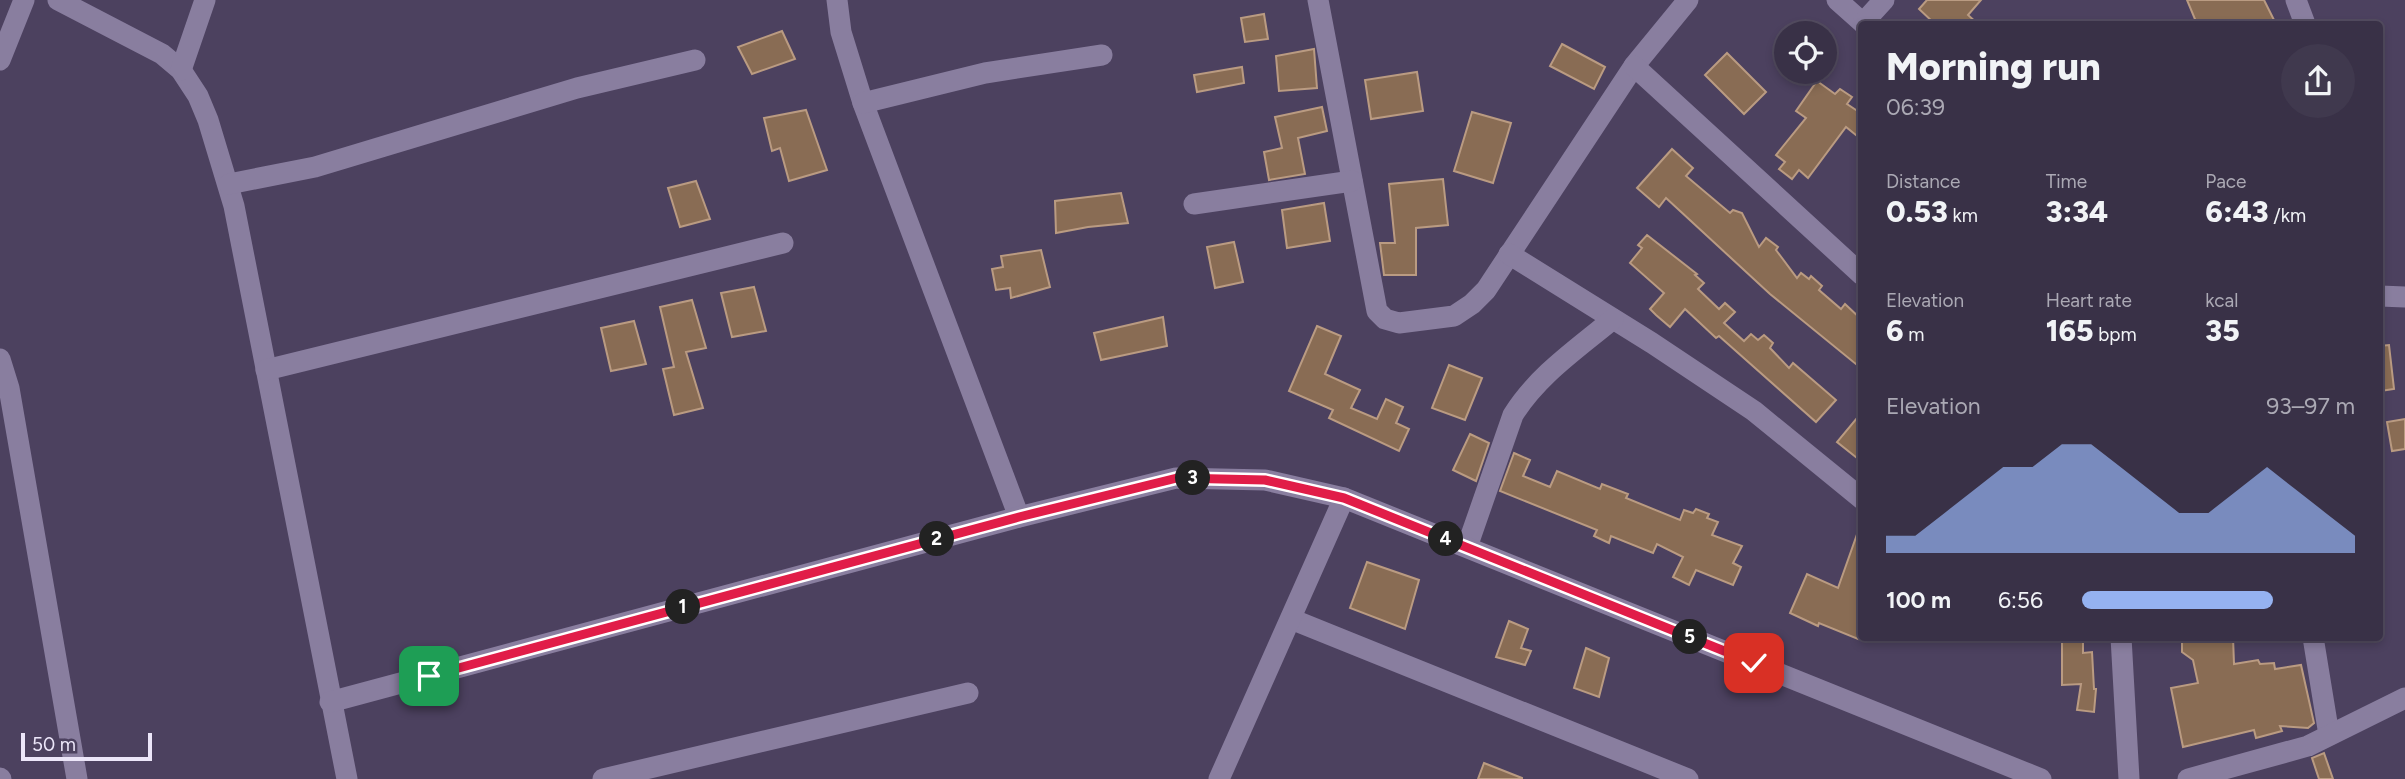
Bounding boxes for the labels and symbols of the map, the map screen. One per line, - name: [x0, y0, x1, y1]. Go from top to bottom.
- pin: 3: [1176, 461, 1210, 496]
- pin: 2: [920, 522, 954, 556]
- pin: 4: [1428, 522, 1464, 556]
- pin: 1: [666, 590, 700, 624]
- pin: 5: [1672, 620, 1708, 654]
- pin: [1724, 633, 1784, 693]
- pin: [399, 646, 459, 706]
- scale bar: [21, 730, 152, 762]

